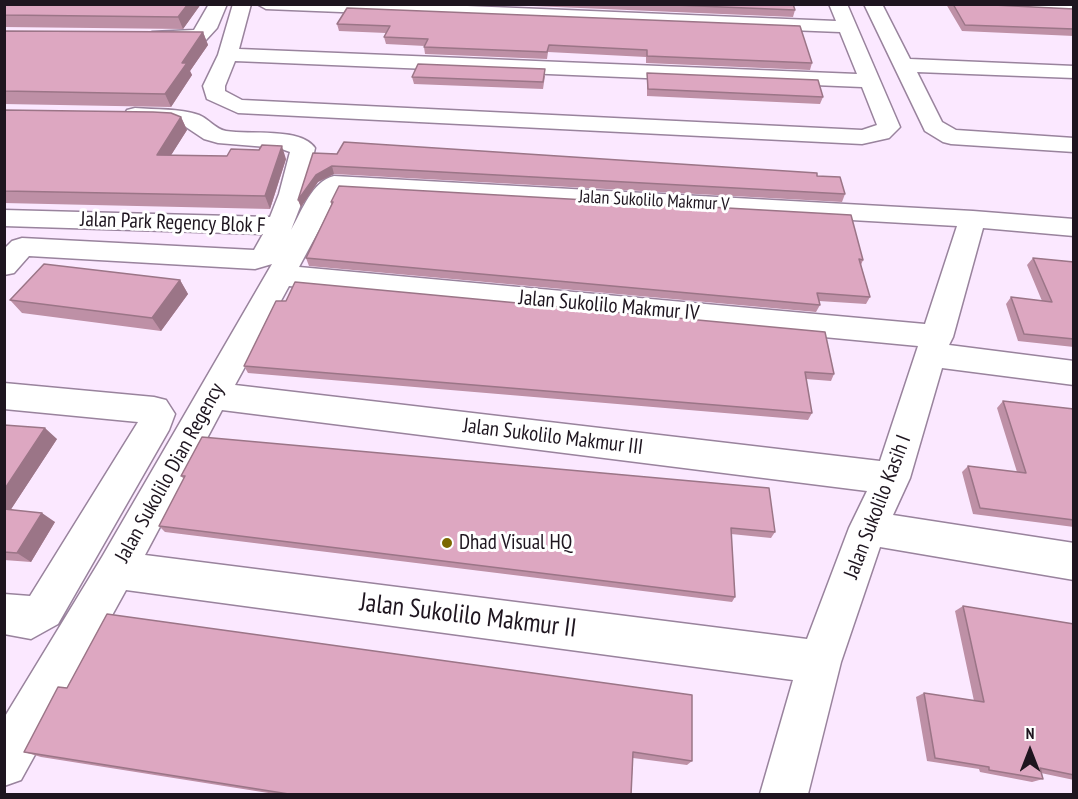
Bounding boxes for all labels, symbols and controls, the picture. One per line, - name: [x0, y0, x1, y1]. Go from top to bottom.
- street label: Jalan Sukolilo Makmur V: [578, 186, 730, 216]
- street label: Jalan Park Regency Blok F: [80, 207, 266, 239]
- street label: Jalan Sukolilo Makmur IV: [518, 286, 700, 326]
- street label: Jalan Sukolilo Dian Regency: [110, 379, 230, 567]
- street label: Jalan Sukolilo Makmur III: [462, 413, 644, 461]
- street label: Jalan Sukolilo Kasih I: [839, 432, 917, 582]
- place label: Dhad Visual HQ: [459, 530, 572, 556]
- marker: Dhad Visual HQ: [440, 536, 454, 550]
- street label: Jalan Sukolilo Makmur II: [358, 587, 578, 645]
- north arrow: [1000, 721, 1060, 781]
- text: N: [1026, 723, 1034, 743]

